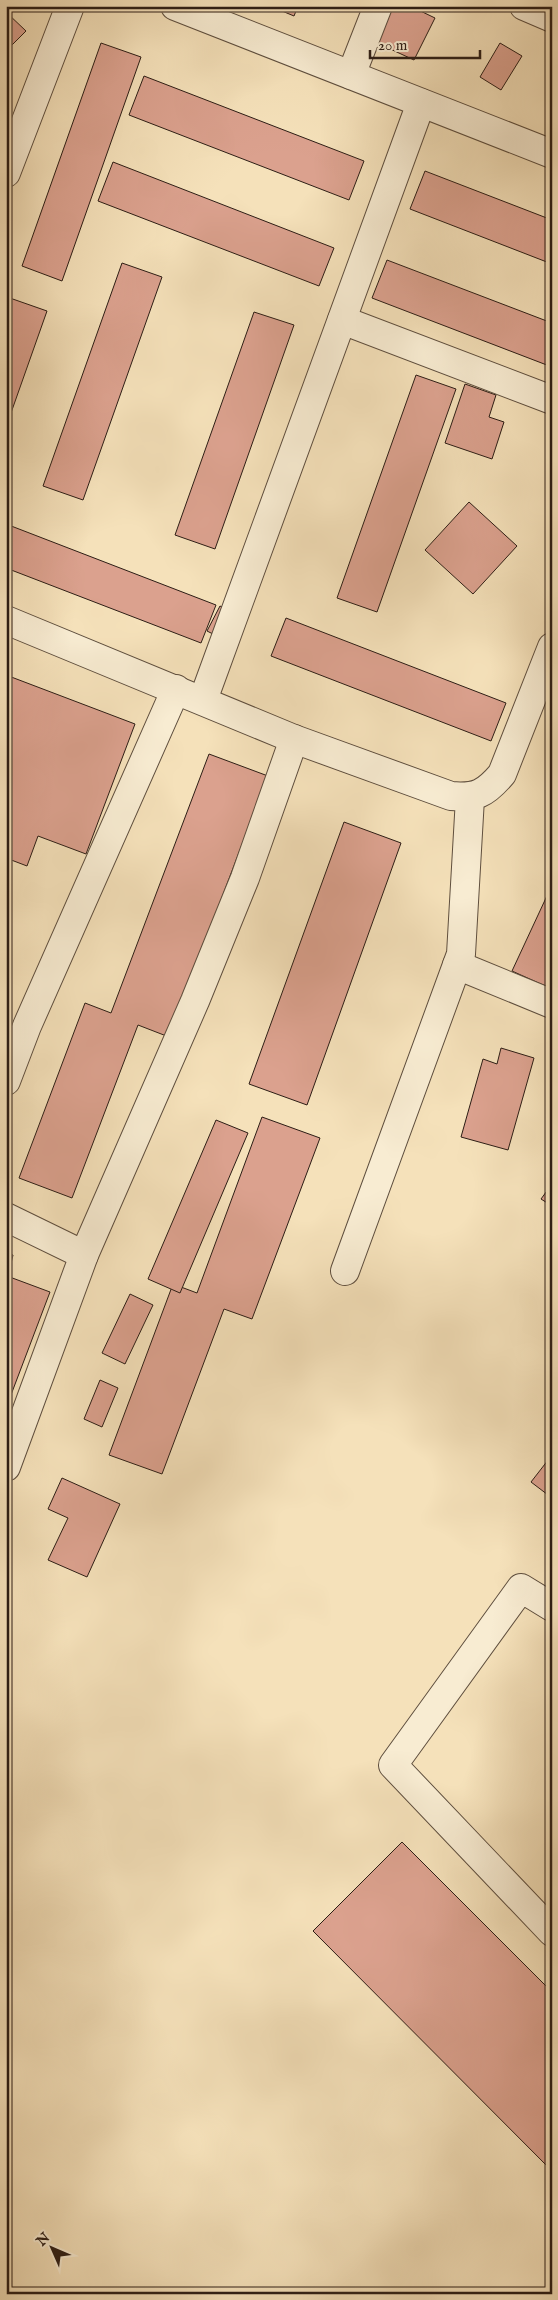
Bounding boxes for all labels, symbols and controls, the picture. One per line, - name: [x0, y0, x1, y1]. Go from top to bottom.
- scale bar: [370, 28, 480, 60]
- text: 20 m: [378, 36, 408, 55]
- north arrow: [28, 2222, 78, 2272]
- text: N: [32, 2229, 54, 2251]

